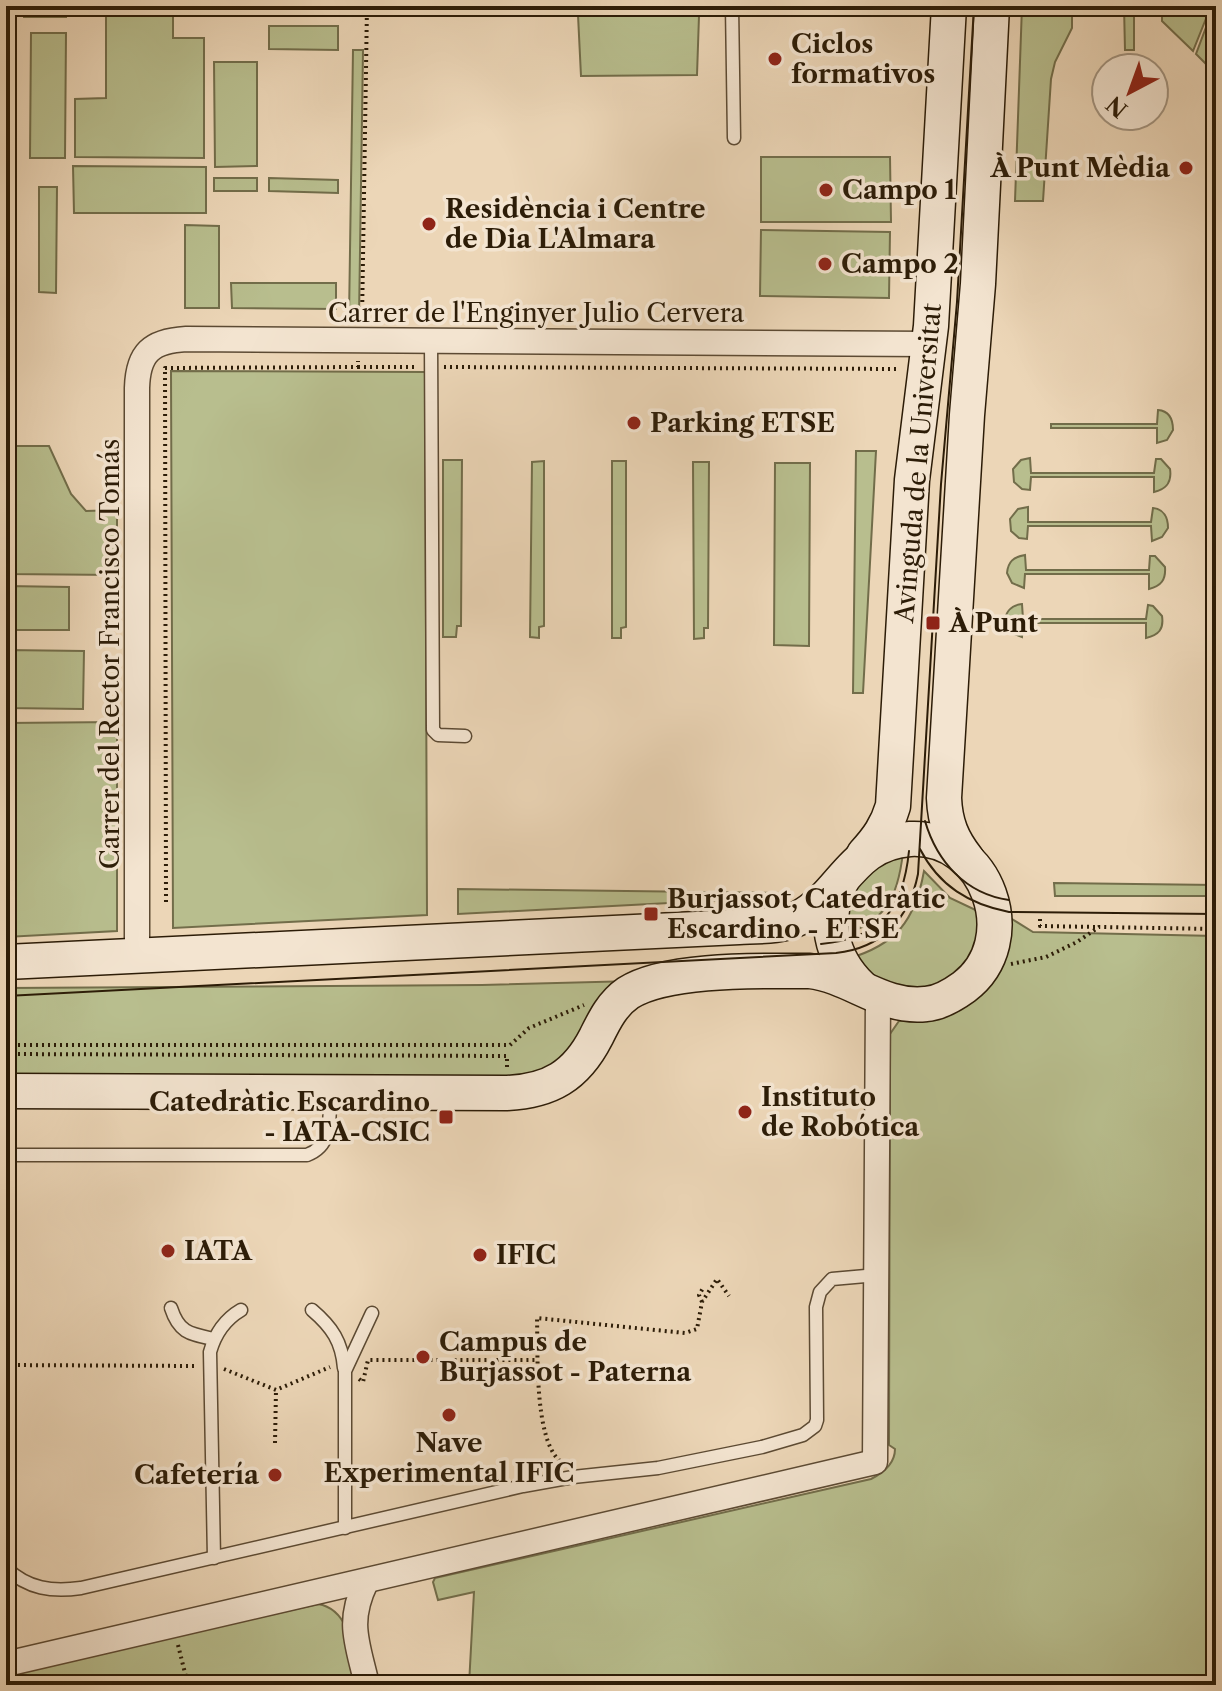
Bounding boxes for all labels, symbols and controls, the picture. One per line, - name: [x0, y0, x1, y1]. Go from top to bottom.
- place label: Ciclos formativos: [791, 28, 935, 90]
- marker: Ciclos formativos: [766, 50, 784, 68]
- north arrow: [1090, 52, 1170, 132]
- text: N: [1101, 90, 1133, 123]
- place label: À Punt Mèdia: [989, 152, 1171, 184]
- marker: À Punt Mèdia: [1177, 159, 1195, 177]
- place label: Campo 1: [842, 174, 956, 206]
- marker: Campo 1: [817, 181, 835, 199]
- place label: Residència i Centre de Dia L'Almara: [445, 193, 706, 255]
- marker: Residència i Centre de Dia L'Almara: [420, 215, 438, 233]
- place label: Campo 2: [841, 248, 959, 280]
- marker: Campo 2: [816, 255, 834, 273]
- street label: Carrer de l'Enginyer Julio Cervera: [328, 297, 745, 329]
- street label: Avinguda de la Universitat: [888, 301, 948, 625]
- place label: Parking ETSE: [650, 407, 835, 439]
- marker: Parking ETSE: [625, 414, 643, 432]
- street label: Carrer del Rector Francisco Tomás: [94, 439, 126, 869]
- place label: À Punt: [948, 607, 1038, 639]
- marker: À Punt: [924, 614, 942, 632]
- place label: Burjassot, Catedràtic Escardino - ETSE: [667, 883, 945, 945]
- marker: Burjassot, Catedràtic Escardino - ETSE: [642, 905, 660, 923]
- place label: Instituto de Robótica: [761, 1081, 920, 1143]
- place label: Catedràtic Escardino - IATA-CSIC: [149, 1086, 430, 1148]
- marker: Instituto de Robótica: [736, 1103, 754, 1121]
- marker: Catedràtic Escardino - IATA-CSIC: [437, 1108, 455, 1126]
- place label: IATA: [184, 1235, 253, 1267]
- place label: IFIC: [496, 1239, 556, 1271]
- marker: IATA: [159, 1242, 177, 1260]
- marker: IFIC: [471, 1246, 489, 1264]
- place label: Campus de Burjassot - Paterna: [439, 1326, 692, 1388]
- marker: Campus de Burjassot - Paterna: [414, 1348, 432, 1366]
- marker: Nave Experimental IFIC: [440, 1406, 458, 1424]
- place label: Nave Experimental IFIC: [323, 1427, 575, 1489]
- place label: Cafetería: [134, 1459, 260, 1491]
- marker: Cafetería: [266, 1466, 284, 1484]

